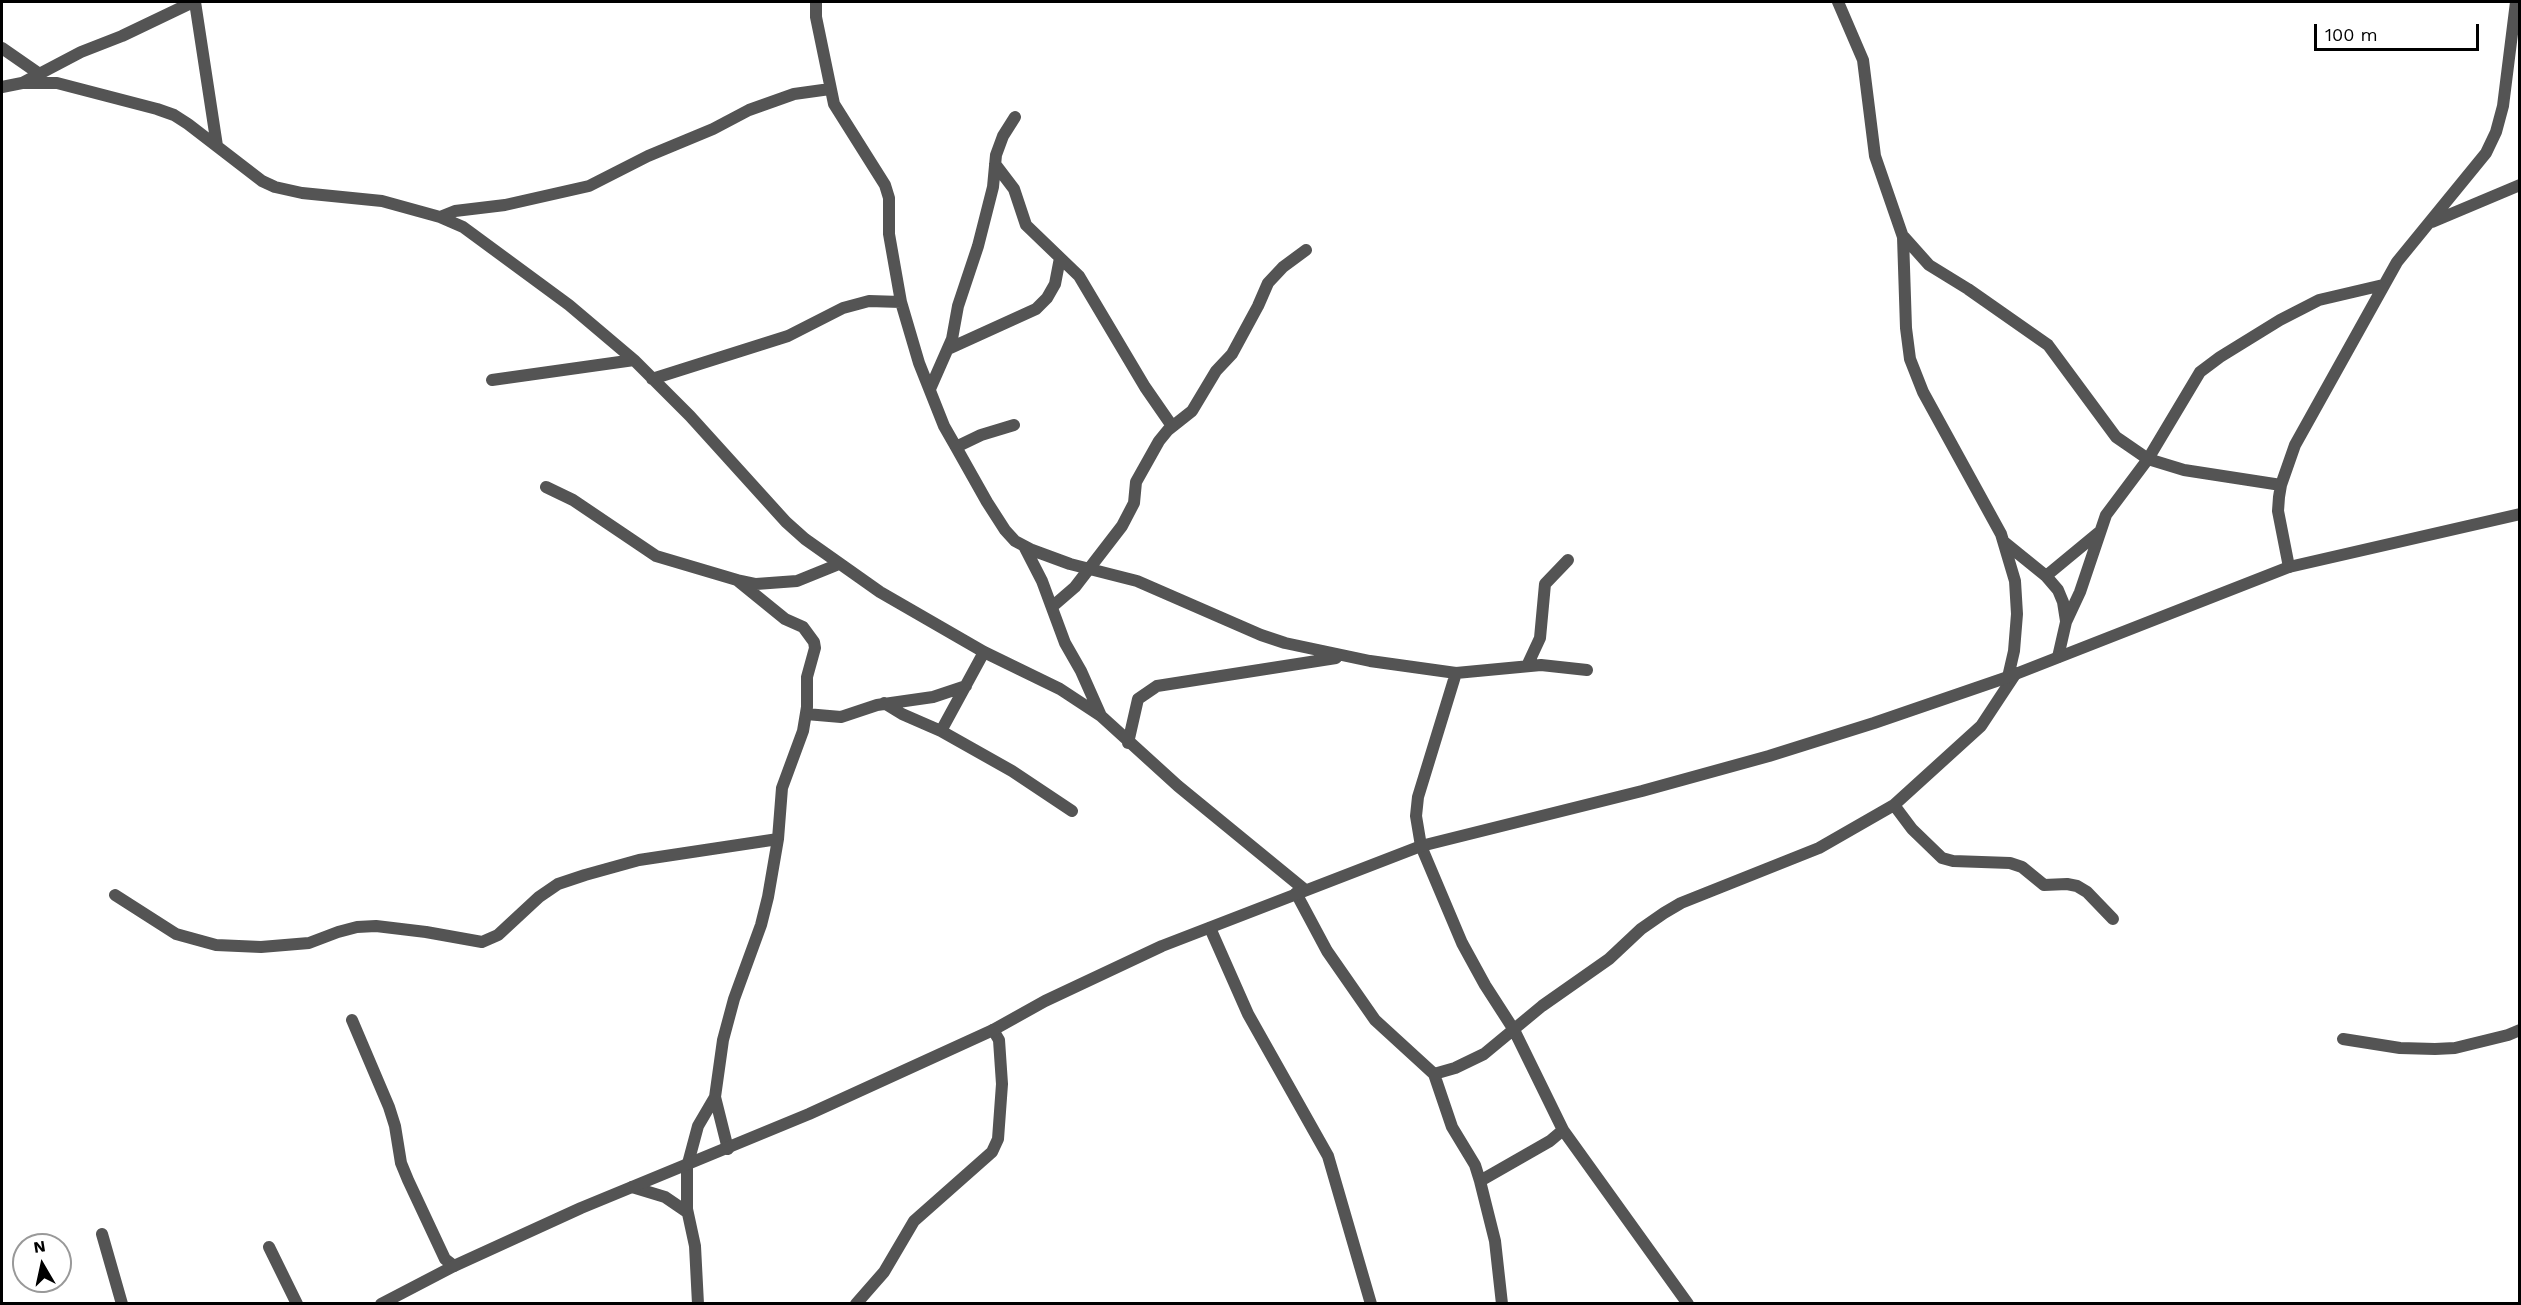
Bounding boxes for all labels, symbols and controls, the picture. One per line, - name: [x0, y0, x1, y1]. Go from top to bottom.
- scale bar: [2317, 12, 2482, 50]
- text: 100 m: [2325, 24, 2378, 45]
- north arrow: [12, 1233, 72, 1293]
- text: N: [32, 1236, 47, 1257]

